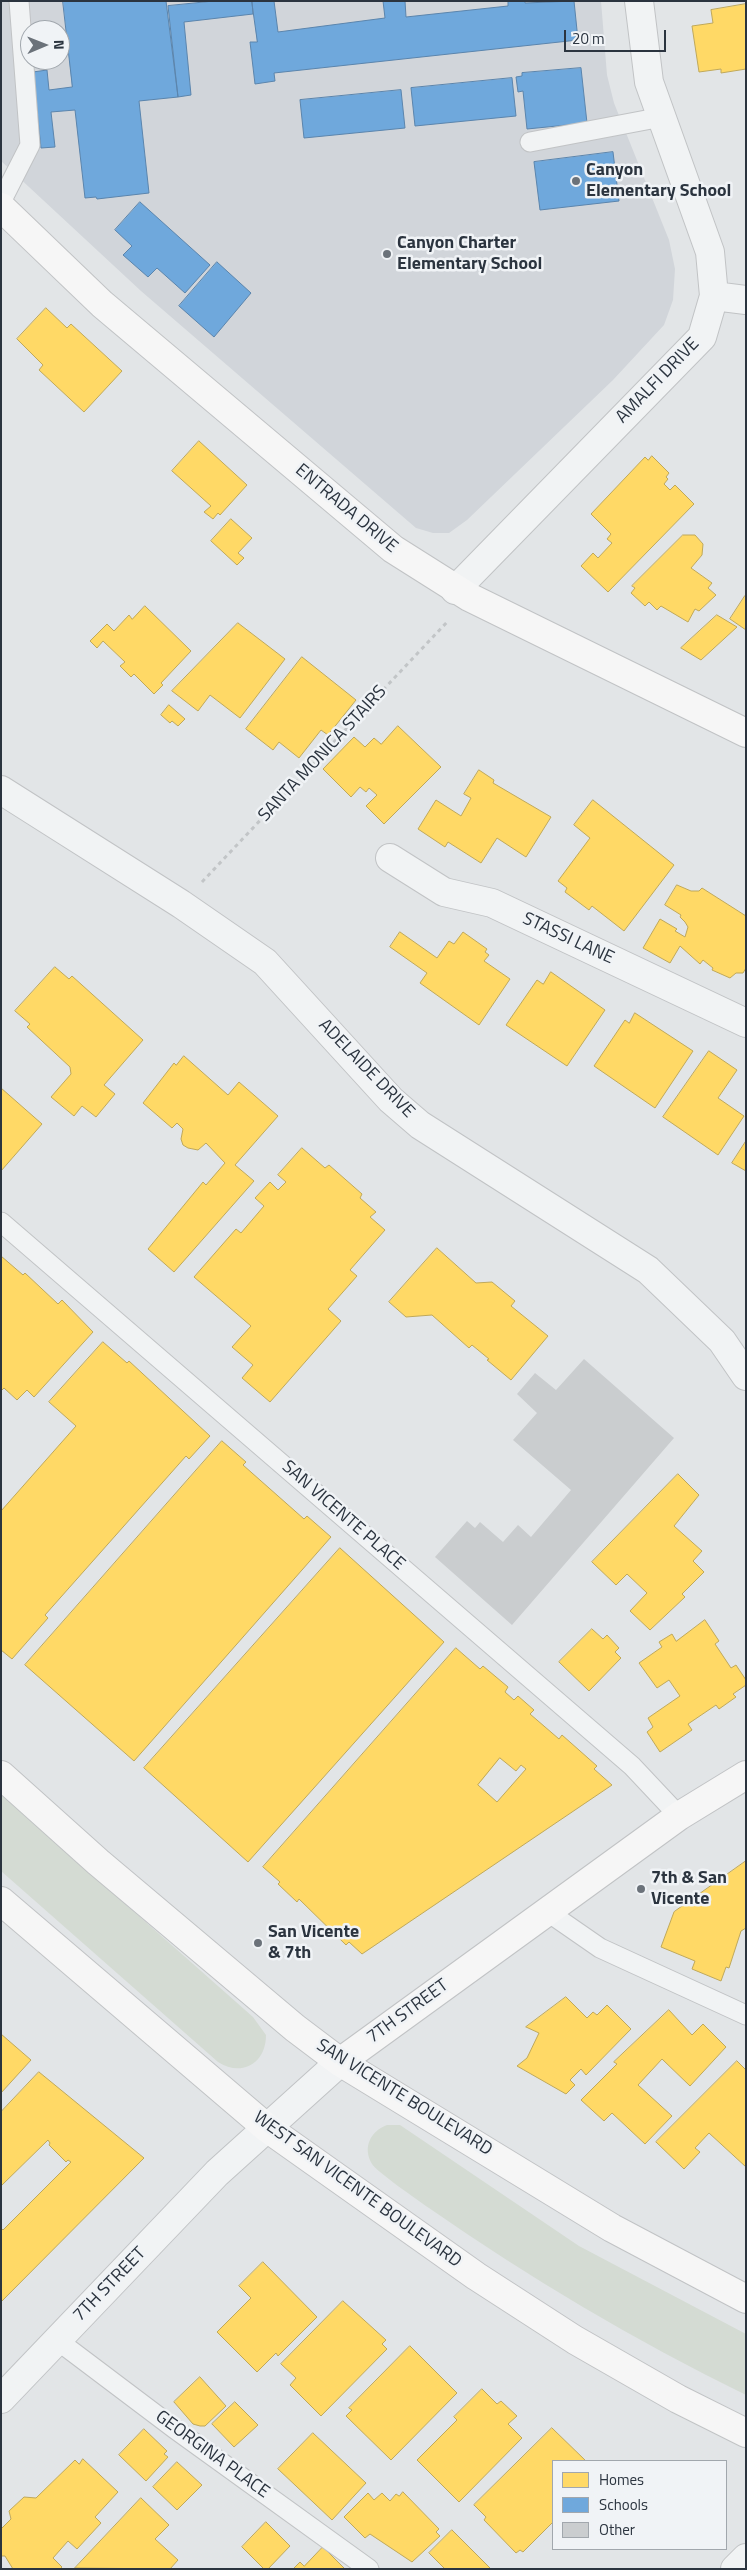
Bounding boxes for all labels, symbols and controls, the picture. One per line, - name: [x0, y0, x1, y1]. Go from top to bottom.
- north arrow: [20, 20, 70, 70]
- scale bar: [567, 20, 670, 52]
- text: 20 m: [572, 27, 605, 50]
- text: N: [49, 40, 70, 50]
- place label: Canyon Elementary School: [586, 160, 731, 202]
- marker: Canyon Elementary School: [570, 175, 582, 187]
- place label: Canyon Charter Elementary School: [397, 233, 542, 276]
- marker: Canyon Charter Elementary School: [381, 248, 393, 260]
- street label: AMALFI DRIVE: [612, 334, 704, 428]
- street label: ENTRADA DRIVE: [290, 460, 402, 558]
- street label: SANTA MONICA STAIRS: [254, 681, 392, 827]
- street label: STASSI LANE: [519, 908, 617, 970]
- street label: ADELAIDE DRIVE: [313, 1015, 419, 1123]
- street label: SAN VICENTE PLACE: [277, 1457, 409, 1575]
- place label: 7th & San Vicente: [651, 1868, 727, 1910]
- marker: 7th & San Vicente: [635, 1883, 647, 1895]
- place label: San Vicente & 7th: [268, 1922, 359, 1965]
- marker: San Vicente & 7th: [252, 1937, 264, 1949]
- street label: 7TH STREET: [363, 1975, 453, 2049]
- street label: SAN VICENTE BOULEVARD: [312, 2035, 496, 2161]
- street label: WEST SAN VICENTE BOULEVARD: [249, 2107, 465, 2273]
- street label: 7TH STREET: [69, 2243, 151, 2327]
- street label: GEORGINA PLACE: [151, 2406, 273, 2504]
- legend: [552, 2460, 727, 2550]
- text: Homes: [599, 2468, 644, 2491]
- text: Schools: [599, 2493, 648, 2516]
- text: Other: [599, 2518, 635, 2541]

